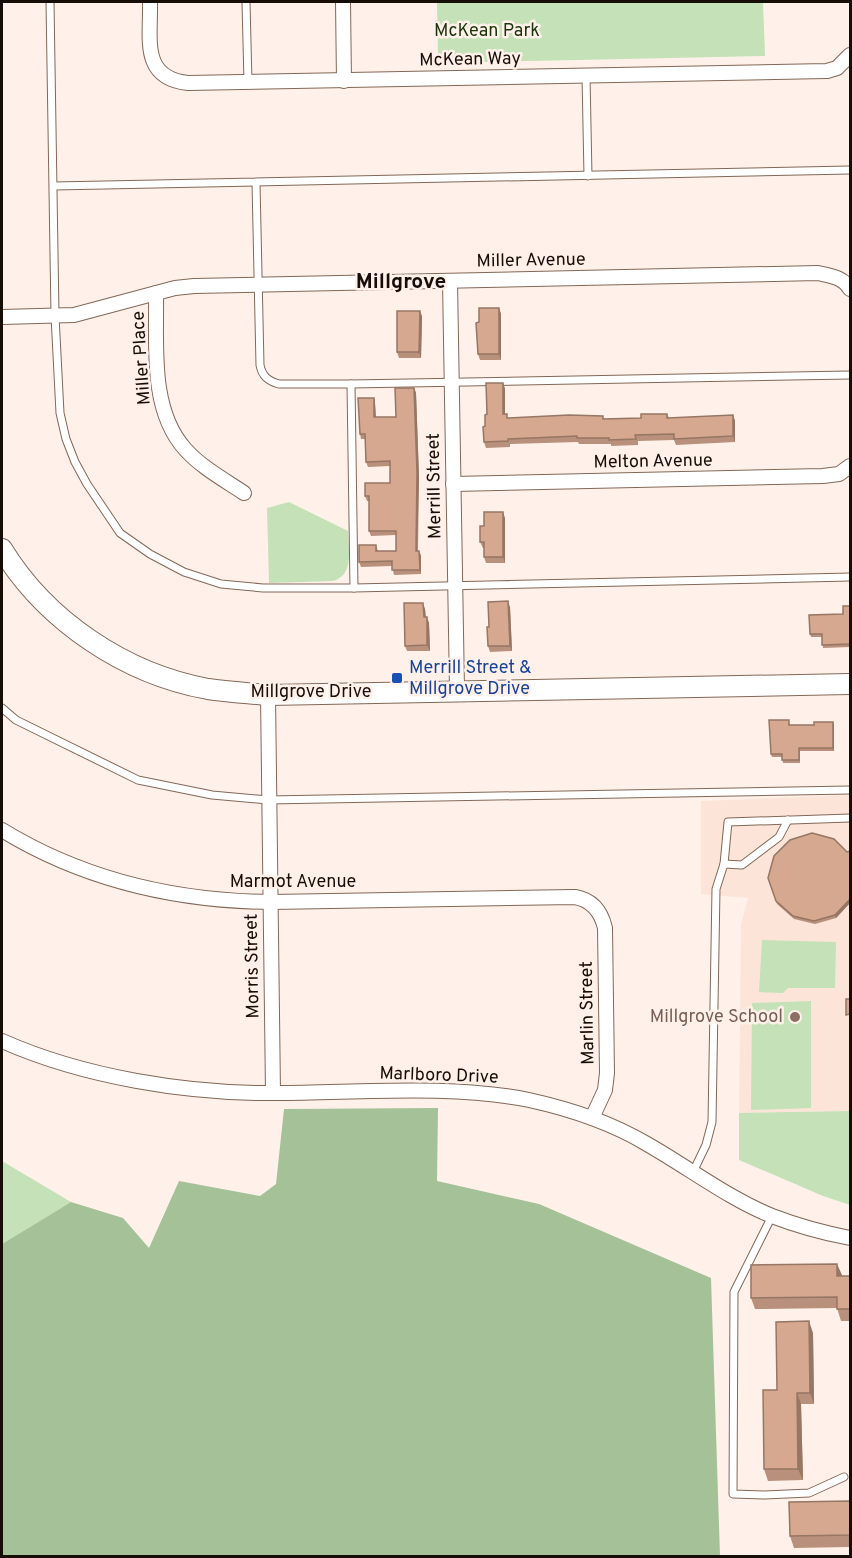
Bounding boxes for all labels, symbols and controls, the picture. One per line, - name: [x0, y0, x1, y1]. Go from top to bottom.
- park label: McKean Park: [434, 20, 540, 43]
- street label: McKean Way: [419, 48, 521, 72]
- street label: Miller Avenue: [476, 249, 586, 273]
- district label: Millgrove: [356, 269, 446, 296]
- street label: Miller Place: [127, 310, 157, 406]
- street label: Merrill Street: [423, 433, 447, 539]
- street label: Melton Avenue: [593, 449, 713, 475]
- place label: Merrill Street & Millgrove Drive: [409, 657, 531, 701]
- marker: Merrill Street & Millgrove Drive: [390, 671, 404, 685]
- street label: Millgrove Drive: [251, 681, 371, 704]
- street label: Marmot Avenue: [230, 871, 356, 894]
- street label: Morris Street: [241, 913, 265, 1019]
- street label: Marlin Street: [576, 961, 600, 1065]
- place label: Millgrove School: [650, 1006, 783, 1029]
- marker: Millgrove School: [788, 1010, 802, 1024]
- street label: Marlboro Drive: [379, 1062, 499, 1090]

